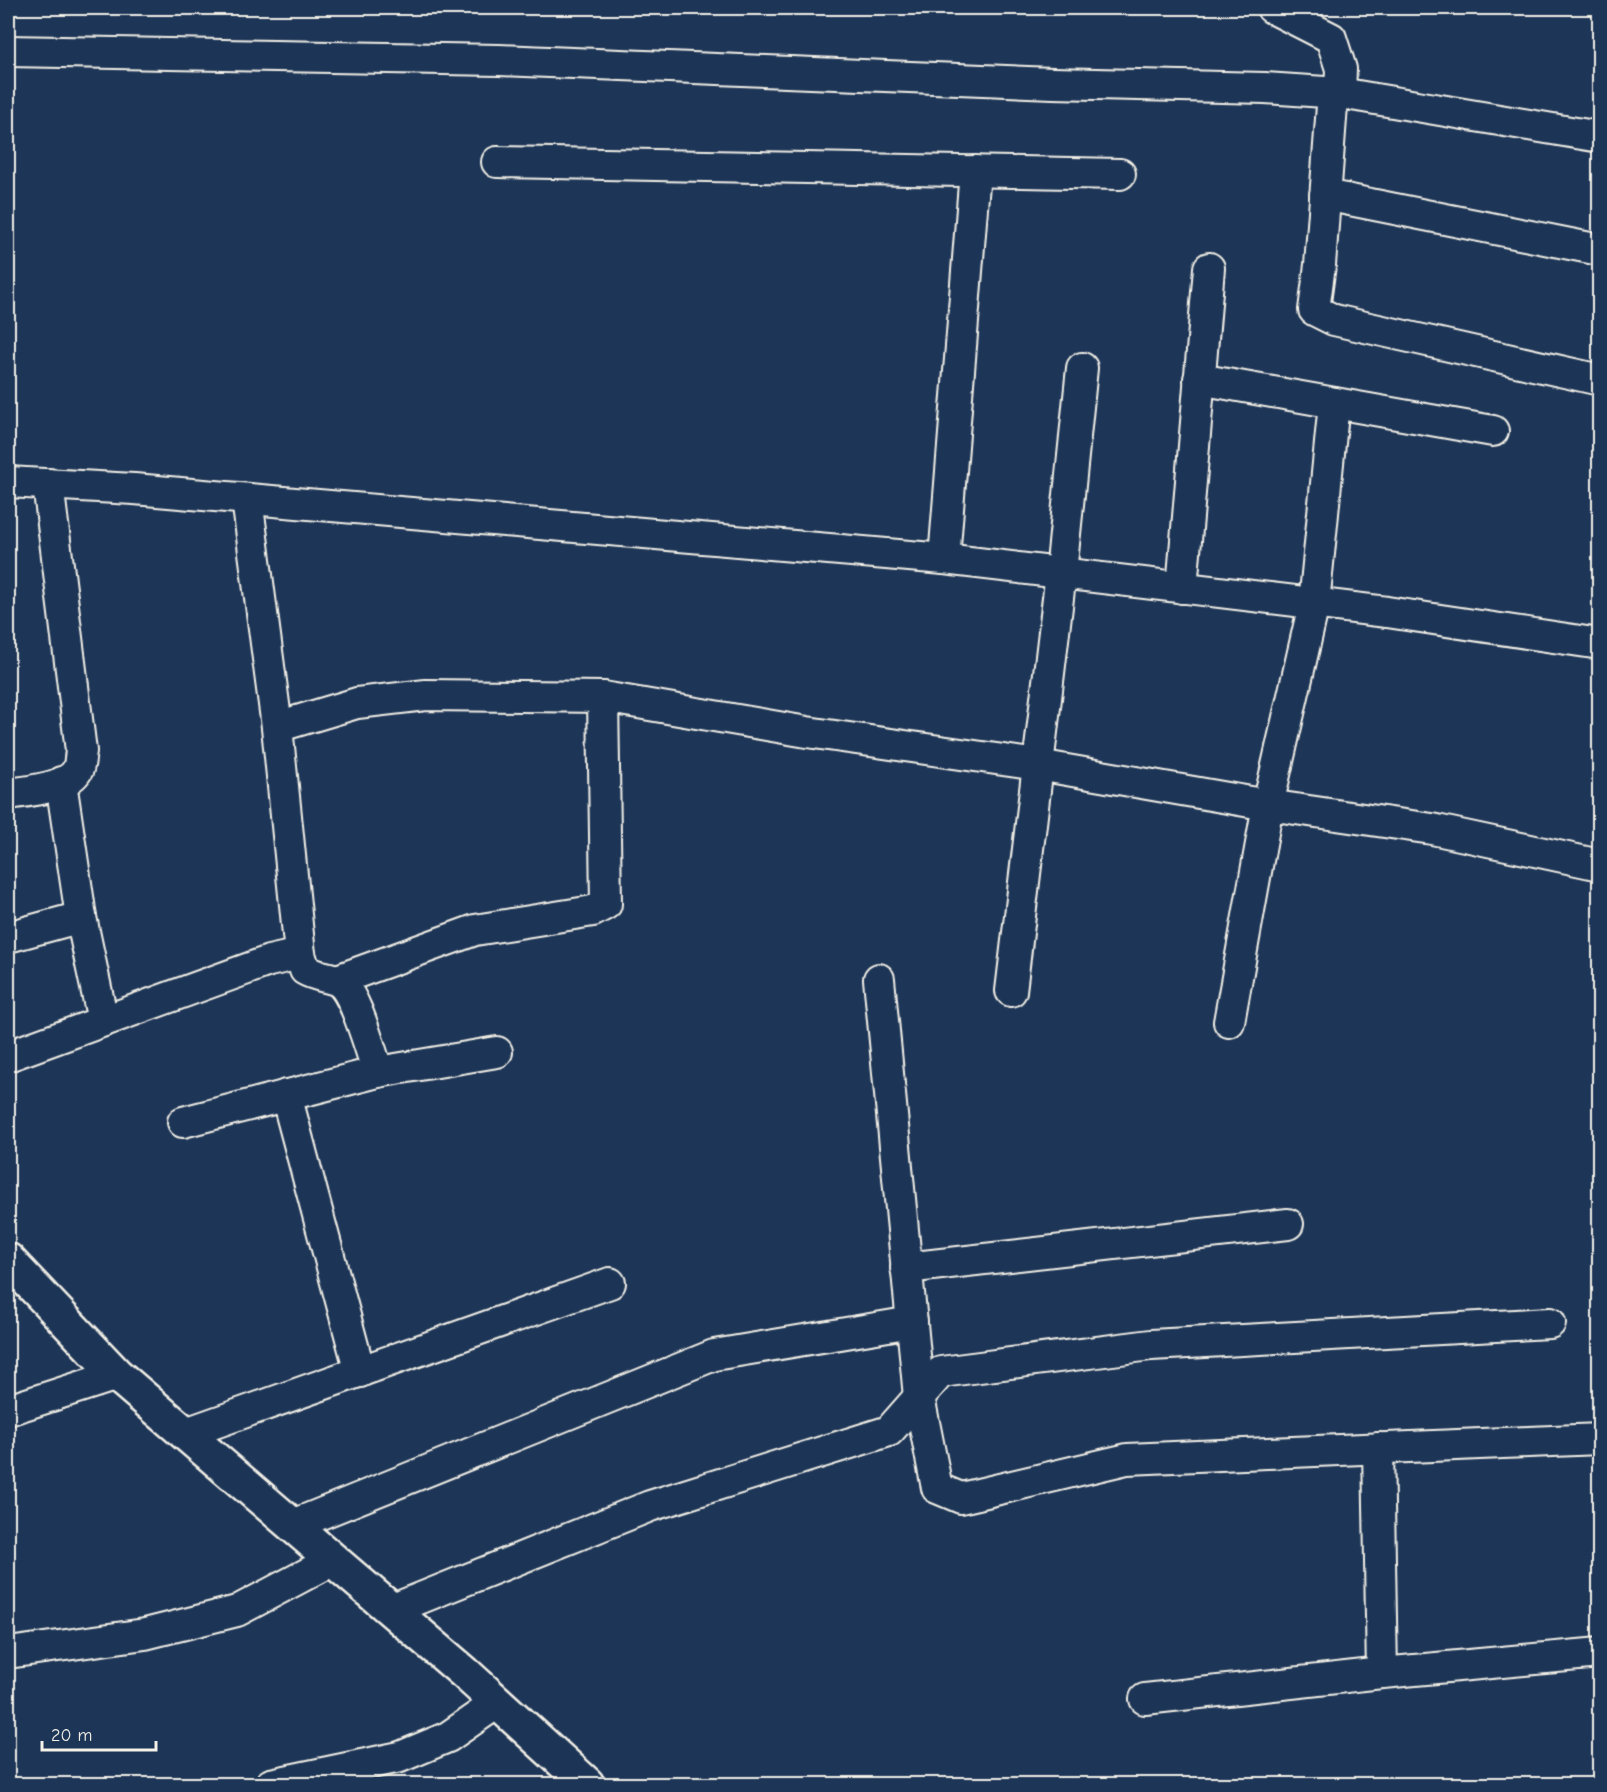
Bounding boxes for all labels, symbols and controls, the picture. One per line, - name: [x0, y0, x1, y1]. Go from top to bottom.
- scale bar: [42, 1714, 156, 1752]
- text: 20 m: [51, 1725, 92, 1746]

